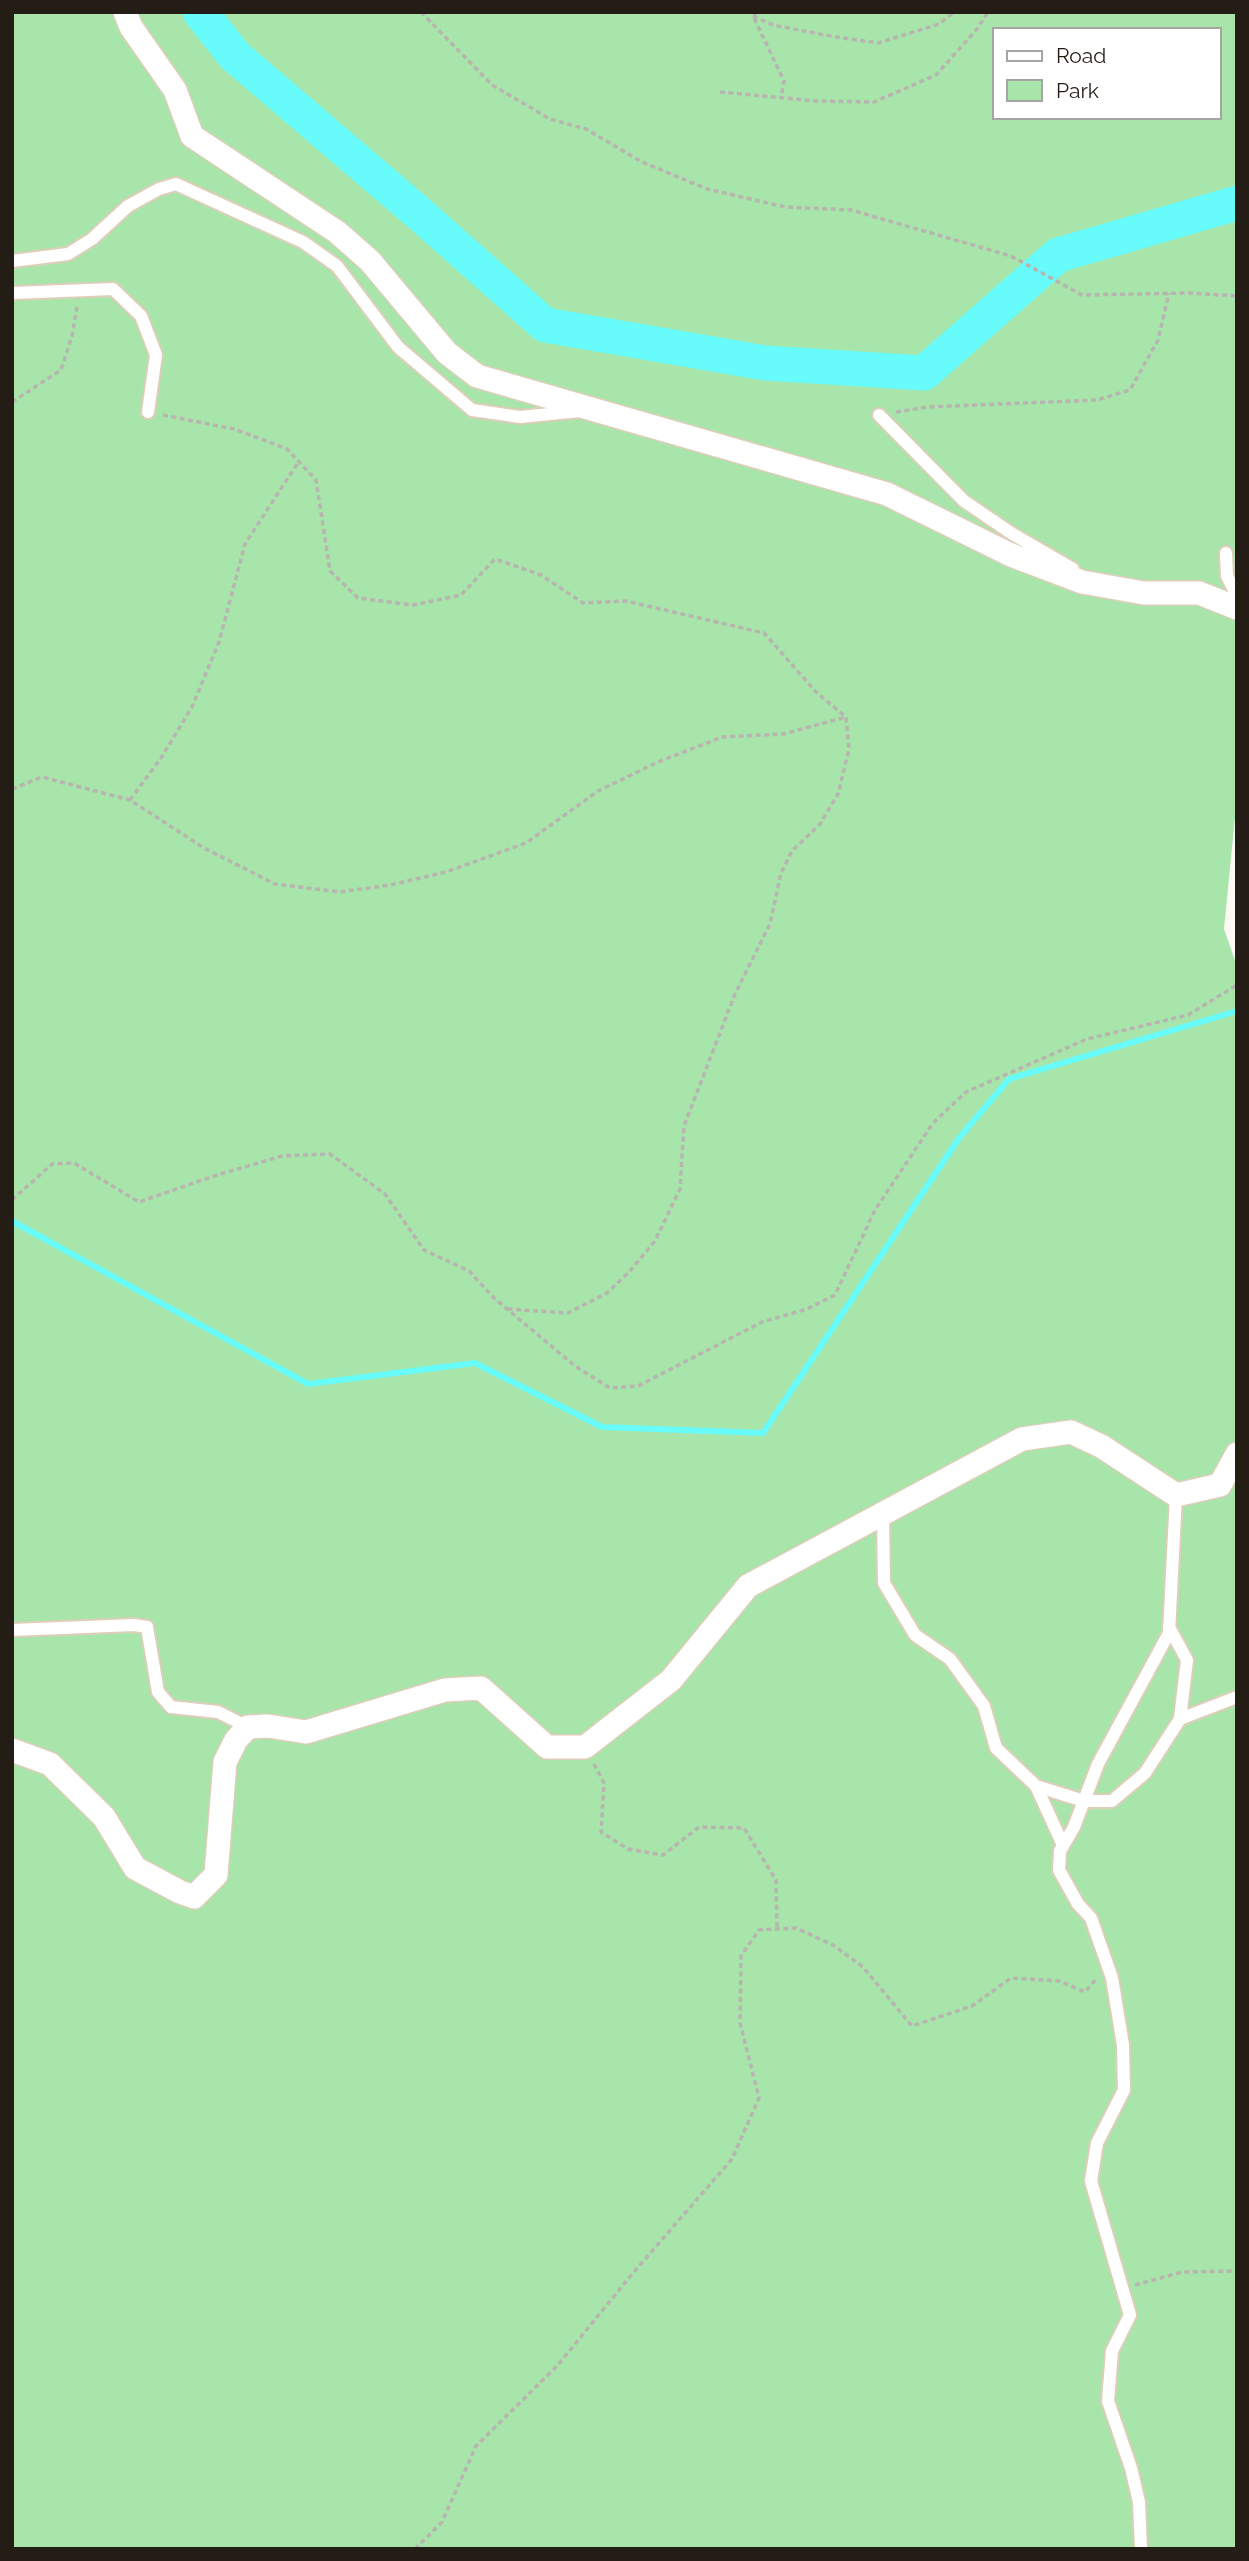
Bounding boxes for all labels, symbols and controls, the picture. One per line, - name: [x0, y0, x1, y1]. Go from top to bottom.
- legend: [993, 28, 1221, 119]
- text: Road: [1056, 43, 1106, 68]
- text: Park: [1056, 78, 1099, 103]

